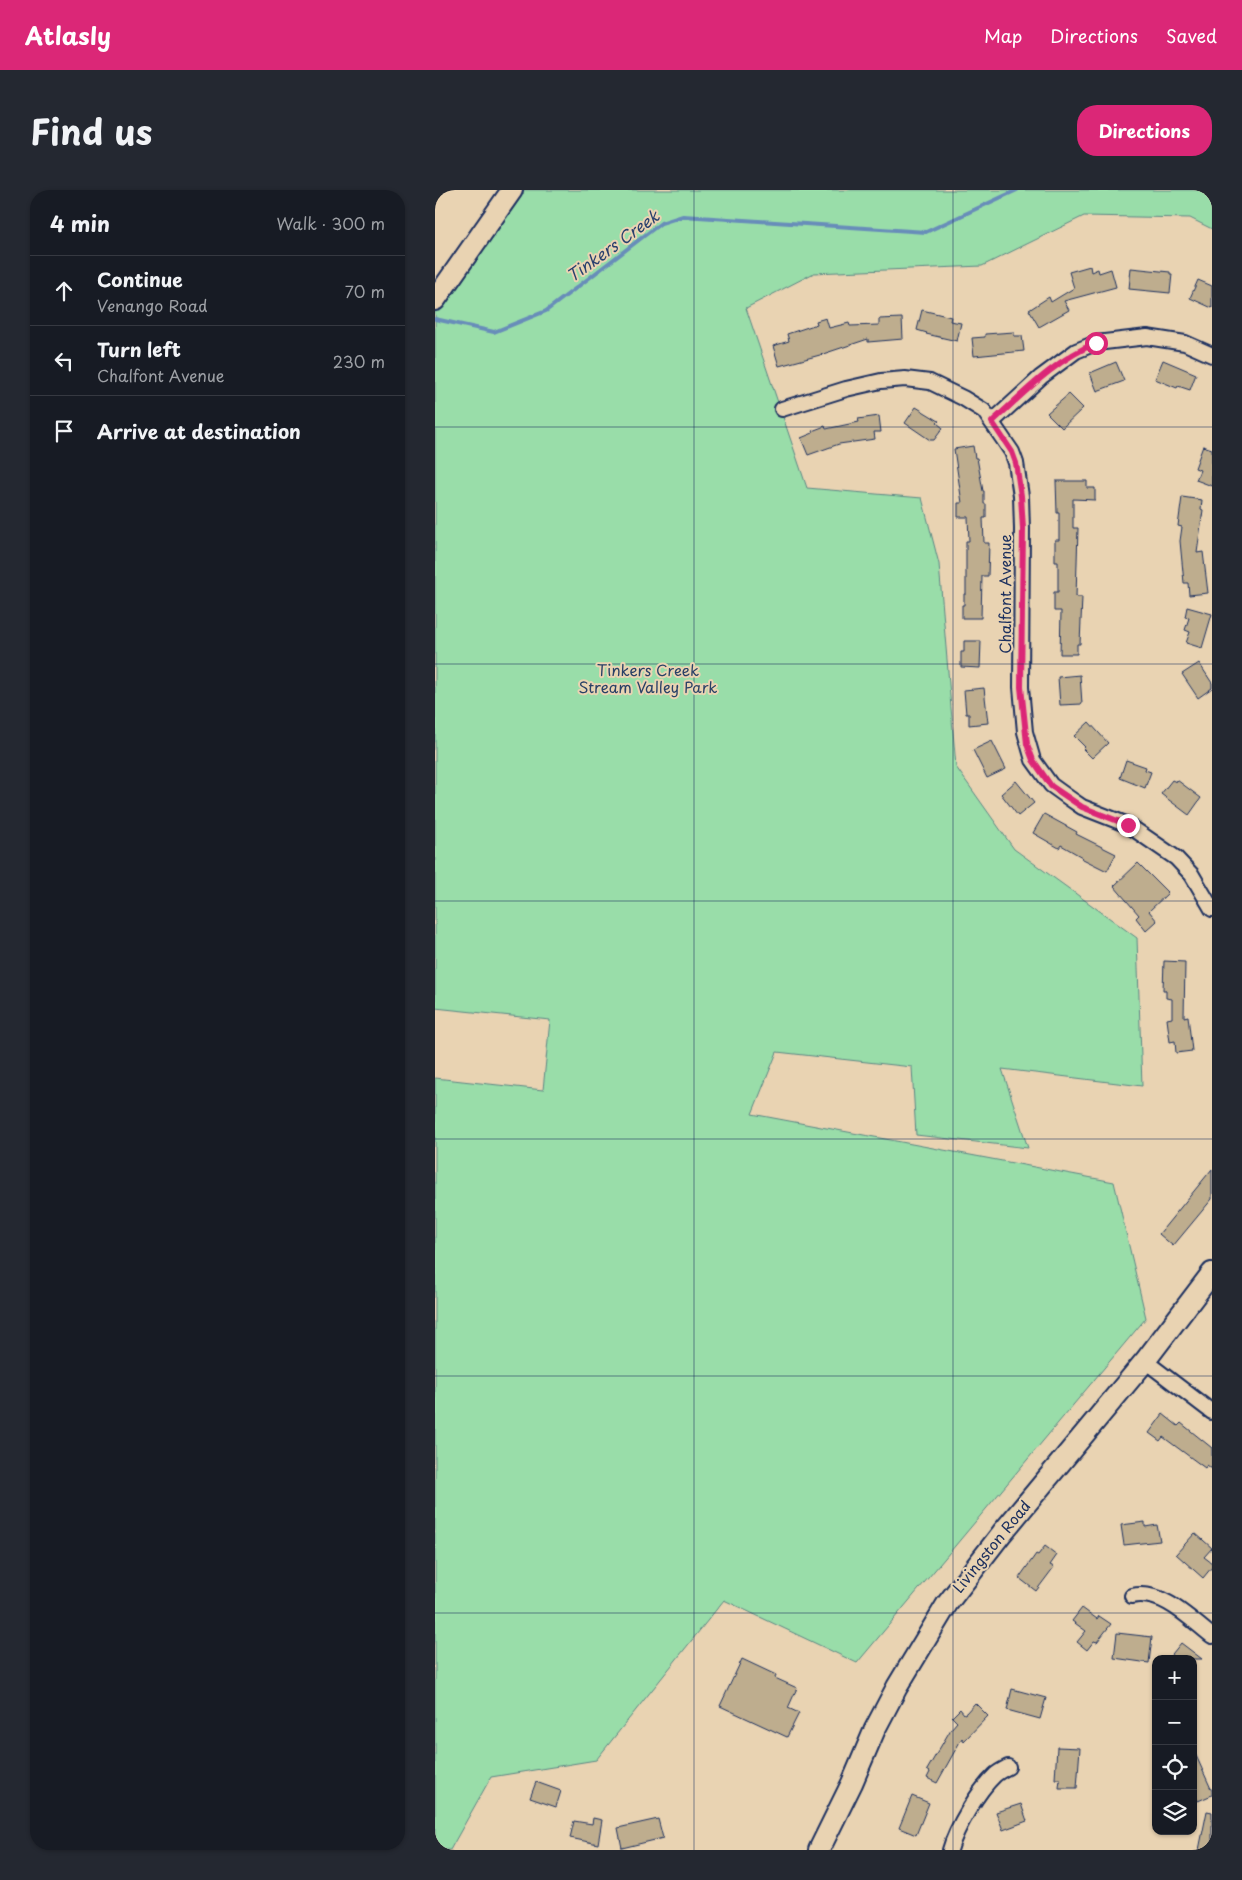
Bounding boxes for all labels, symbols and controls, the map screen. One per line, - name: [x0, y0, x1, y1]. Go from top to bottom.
- text: Atlasly: [25, 17, 111, 53]
- text: Map: [984, 22, 1022, 49]
- text: Directions: [1050, 22, 1138, 49]
- text: Saved: [1166, 22, 1217, 49]
- text: Find us: [30, 104, 152, 157]
- button: Directions: [1077, 105, 1212, 156]
- water label: Tinkers Creek: [561, 203, 665, 287]
- text: 4 min: [50, 207, 110, 239]
- text: Walk · 300 m: [276, 211, 385, 235]
- text: Continue: [97, 265, 183, 293]
- icon: ahead: [50, 277, 78, 305]
- text: 70 m: [345, 279, 385, 303]
- text: Venango Road: [97, 293, 208, 317]
- route start: [1085, 332, 1108, 355]
- text: Turn left: [97, 335, 181, 363]
- icon: left: [50, 347, 78, 375]
- text: 230 m: [333, 349, 385, 373]
- text: Chalfont Avenue: [97, 363, 225, 387]
- icon: arrive: [50, 417, 78, 445]
- text: Arrive at destination: [97, 417, 301, 445]
- street label: Chalfont Avenue: [993, 534, 1016, 654]
- park label: Tinkers Creek Stream Valley Park: [579, 658, 717, 698]
- route end: [1117, 814, 1140, 837]
- street label: Livingston Road: [946, 1495, 1035, 1597]
- map controls: [1152, 1655, 1197, 1835]
- button: +: [1152, 1655, 1197, 1700]
- button: −: [1152, 1700, 1197, 1745]
- button: locate: [1152, 1745, 1197, 1790]
- button: layers: [1152, 1790, 1197, 1835]

